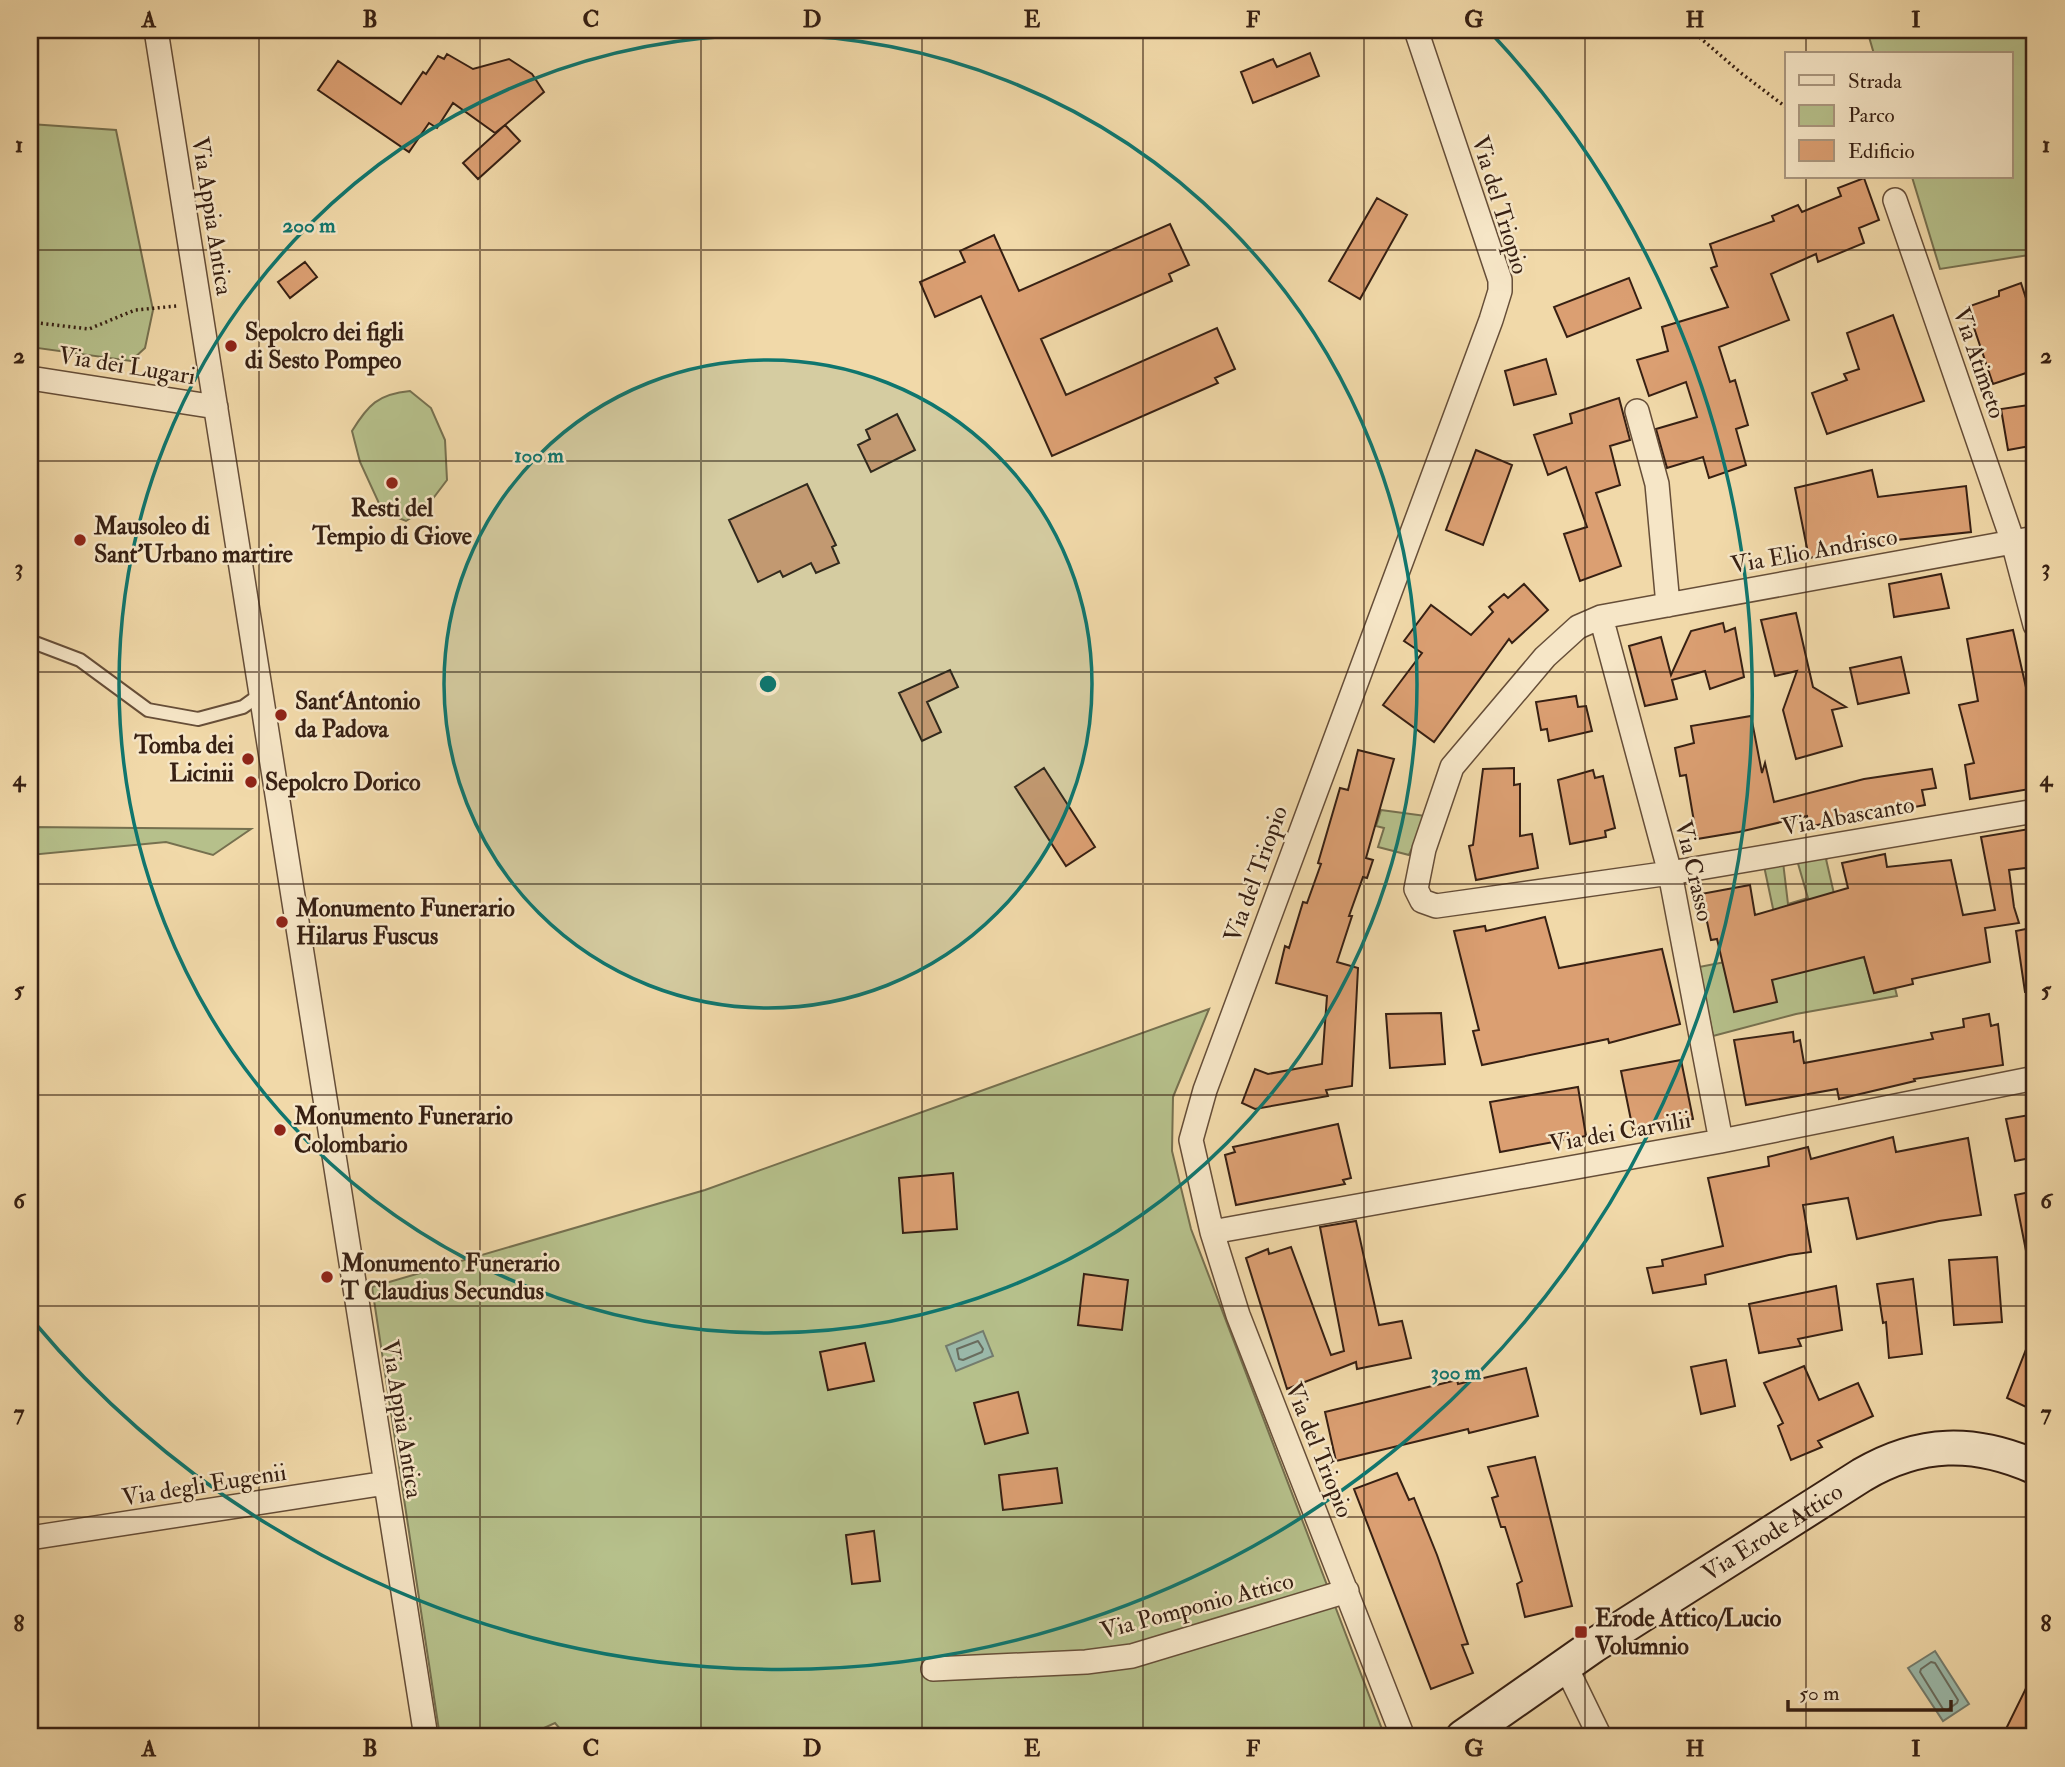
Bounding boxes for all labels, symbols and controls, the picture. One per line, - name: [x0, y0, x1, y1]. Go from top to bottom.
- text: A: [141, 5, 157, 34]
- text: B: [362, 5, 378, 34]
- text: C: [583, 5, 599, 34]
- text: D: [803, 5, 821, 34]
- text: E: [1024, 5, 1041, 34]
- text: F: [1246, 5, 1261, 34]
- text: G: [1464, 5, 1484, 34]
- text: H: [1686, 5, 1705, 34]
- text: I: [1911, 5, 1921, 34]
- legend: [1785, 52, 2012, 178]
- text: Strada: [1848, 68, 1902, 95]
- text: Parco: [1848, 102, 1895, 129]
- text: 1: [15, 130, 23, 159]
- text: 1: [2042, 130, 2050, 159]
- street label: Via del Triopio: [1464, 132, 1536, 278]
- street label: Via Appia Antica: [184, 135, 240, 299]
- text: Edificio: [1848, 138, 1915, 165]
- text: 200 m: [283, 212, 336, 239]
- street label: Via Atimeto: [1946, 303, 2012, 423]
- place label: Sepolcro dei figli di Sesto Pompeo: [245, 317, 405, 376]
- marker: Sepolcro dei figli di Sesto Pompeo: [223, 338, 239, 354]
- street label: Via dei Lugari: [56, 340, 198, 392]
- text: 2: [13, 341, 25, 370]
- text: 2: [2040, 341, 2052, 370]
- text: 100 m: [514, 442, 565, 469]
- marker: Resti del Tempio di Giove: [384, 475, 400, 491]
- place label: Resti del Tempio di Giove: [311, 493, 472, 552]
- place label: Mausoleo di Sant'Urbano martire: [93, 511, 293, 570]
- street label: Via Elio Andrisco: [1728, 521, 1900, 581]
- marker: Mausoleo di Sant'Urbano martire: [72, 532, 88, 548]
- text: 3: [15, 553, 23, 582]
- text: 3: [2042, 553, 2050, 582]
- centre of rings: [756, 672, 780, 696]
- place label: Sant‘Antonio da Padova: [295, 686, 421, 745]
- marker: Sant‘Antonio da Padova: [273, 707, 289, 723]
- place label: Tomba dei Licinii: [133, 730, 235, 789]
- marker: Tomba dei Licinii: [240, 751, 256, 767]
- text: 4: [12, 764, 27, 793]
- text: 4: [2039, 764, 2054, 793]
- place label: Sepolcro Dorico: [265, 767, 421, 798]
- marker: Sepolcro Dorico: [243, 774, 259, 790]
- street label: Via Abascanto: [1779, 789, 1917, 843]
- street label: Via del Triopio: [1217, 801, 1295, 947]
- street label: Via Crasso: [1667, 818, 1721, 924]
- place label: Monumento Funerario Hilarus Fuscus: [295, 893, 515, 952]
- marker: Monumento Funerario Hilarus Fuscus: [274, 914, 290, 930]
- text: 5: [14, 975, 25, 1004]
- text: 5: [2041, 975, 2052, 1004]
- place label: Monumento Funerario Colombario: [293, 1101, 513, 1160]
- street label: Via dei Carvilii: [1547, 1104, 1693, 1160]
- marker: Monumento Funerario Colombario: [272, 1122, 288, 1138]
- text: 6: [13, 1186, 27, 1215]
- text: 6: [2040, 1186, 2054, 1215]
- place label: Monumento Funerario T Claudius Secundus: [340, 1248, 560, 1307]
- marker: Monumento Funerario T Claudius Secundus: [319, 1269, 335, 1285]
- street label: Via Appia Antica: [374, 1338, 430, 1502]
- text: 300 m: [1431, 1359, 1482, 1386]
- street label: Via del Triopio: [1278, 1378, 1360, 1522]
- text: 7: [14, 1398, 25, 1427]
- text: 7: [2041, 1398, 2052, 1427]
- street label: Via degli Eugenii: [120, 1457, 288, 1513]
- street label: Via Erode Attico: [1696, 1476, 1848, 1588]
- street label: Via Pomponio Attico: [1097, 1565, 1297, 1647]
- place label: Erode Attico/Lucio Volumnio: [1594, 1603, 1782, 1662]
- text: 8: [14, 1609, 25, 1638]
- text: 8: [2041, 1609, 2052, 1638]
- marker: Erode Attico/Lucio Volumnio: [1573, 1624, 1589, 1640]
- scale bar: [1788, 1669, 1951, 1713]
- text: 50 m: [1799, 1680, 1840, 1707]
- text: A: [141, 1734, 157, 1763]
- text: B: [362, 1734, 378, 1763]
- text: C: [583, 1734, 599, 1763]
- text: D: [803, 1734, 821, 1763]
- text: E: [1024, 1734, 1041, 1763]
- text: F: [1246, 1734, 1261, 1763]
- text: G: [1464, 1734, 1484, 1763]
- text: H: [1686, 1734, 1705, 1763]
- text: I: [1911, 1734, 1921, 1763]

